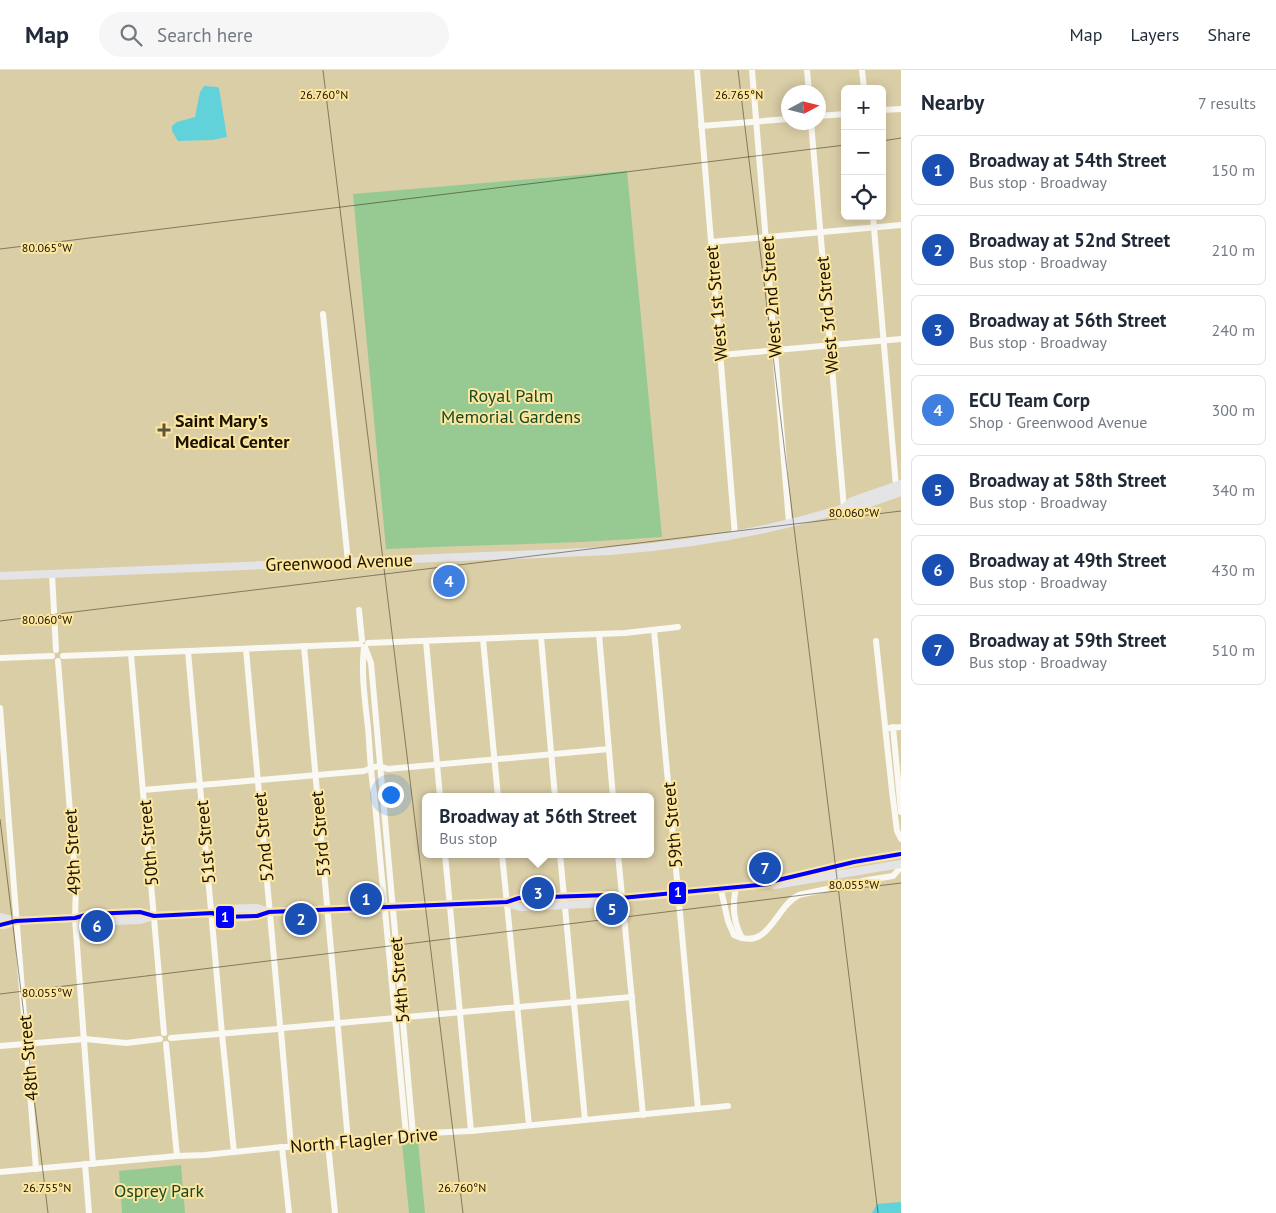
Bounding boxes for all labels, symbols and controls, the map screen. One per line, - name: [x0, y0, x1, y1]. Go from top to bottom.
- search box: [99, 12, 449, 57]
- text: Map: [25, 19, 69, 50]
- icon: search: [117, 21, 145, 49]
- text: Search here: [157, 23, 253, 47]
- text: Map: [1070, 23, 1102, 46]
- text: Layers: [1130, 23, 1179, 46]
- text: Share: [1207, 23, 1251, 46]
- north arrow: [781, 85, 826, 130]
- map controls: [841, 85, 886, 220]
- button: +: [841, 85, 886, 130]
- text: 26.760°N: [300, 87, 348, 102]
- text: 26.765°N: [715, 87, 763, 102]
- text: Nearby: [921, 89, 984, 116]
- text: 7 results: [1198, 93, 1256, 113]
- button: −: [841, 130, 886, 175]
- text: Broadway at 54th Street: [969, 148, 1167, 172]
- text: 1: [933, 160, 943, 180]
- text: 150 m: [1212, 160, 1255, 180]
- text: Bus stop · Broadway: [969, 172, 1107, 192]
- button: locate: [841, 175, 886, 220]
- text: Broadway at 52nd Street: [969, 228, 1170, 252]
- street label: West 2nd Street: [755, 235, 787, 359]
- text: 80.065°W: [22, 240, 72, 255]
- text: 2: [933, 240, 943, 260]
- text: 210 m: [1212, 240, 1255, 260]
- street label: West 1st Street: [699, 244, 733, 362]
- text: Bus stop · Broadway: [969, 252, 1107, 272]
- street label: West 3rd Street: [810, 255, 844, 375]
- text: Broadway at 56th Street: [969, 308, 1167, 332]
- text: 3: [933, 320, 943, 340]
- text: 240 m: [1212, 320, 1255, 340]
- text: Bus stop · Broadway: [969, 332, 1107, 352]
- park label: Royal Palm Memorial Gardens: [441, 384, 581, 428]
- text: ECU Team Corp: [969, 388, 1090, 412]
- text: 4: [933, 400, 943, 420]
- text: 300 m: [1212, 400, 1255, 420]
- place label: Saint Mary's Medical Center: [175, 409, 290, 453]
- text: Shop · Greenwood Avenue: [969, 412, 1147, 432]
- marker: Saint Mary's Medical Center: [157, 423, 171, 437]
- text: Broadway at 58th Street: [969, 468, 1167, 492]
- text: 5: [933, 480, 943, 500]
- text: 340 m: [1212, 480, 1255, 500]
- text: Bus stop · Broadway: [969, 492, 1107, 512]
- text: 80.060°W: [829, 505, 879, 520]
- street label: Greenwood Avenue: [265, 548, 413, 576]
- text: Broadway at 49th Street: [969, 548, 1167, 572]
- text: 6: [933, 560, 943, 580]
- text: 430 m: [1212, 560, 1255, 580]
- pin: 4: [433, 562, 465, 600]
- text: Bus stop · Broadway: [969, 572, 1107, 592]
- text: 80.060°W: [22, 612, 72, 627]
- text: Broadway at 59th Street: [969, 628, 1167, 652]
- text: 7: [933, 640, 943, 660]
- text: 510 m: [1212, 640, 1255, 660]
- text: Bus stop · Broadway: [969, 652, 1107, 672]
- street label: 59th Street: [657, 781, 687, 869]
- your location: [378, 782, 404, 808]
- street label: 53rd Street: [305, 790, 335, 878]
- street label: 52nd Street: [248, 791, 278, 883]
- popup: [422, 793, 654, 858]
- street label: 50th Street: [133, 799, 163, 887]
- street label: 51st Street: [190, 799, 220, 885]
- text: Broadway at 56th Street: [439, 804, 637, 828]
- street label: 49th Street: [58, 808, 86, 896]
- text: Bus stop: [439, 828, 497, 848]
- pin: 7: [749, 849, 781, 887]
- pin: 3: [522, 874, 554, 912]
- text: 80.055°W: [829, 877, 879, 892]
- pin: 1: [350, 880, 382, 918]
- line badge: 1: [668, 881, 687, 905]
- text: 1: [674, 883, 682, 901]
- pin: 5: [596, 890, 628, 928]
- pin: 2: [285, 900, 317, 938]
- line badge: 1: [215, 905, 235, 929]
- pin: 6: [81, 907, 113, 945]
- text: 1: [221, 908, 229, 926]
- street label: 54th Street: [384, 936, 414, 1024]
- text: 80.055°W: [22, 985, 72, 1000]
- street label: 48th Street: [13, 1014, 43, 1102]
- street label: North Flagler Drive: [289, 1122, 439, 1158]
- park label: Osprey Park: [114, 1179, 204, 1202]
- text: 26.755°N: [23, 1180, 71, 1195]
- text: 26.760°N: [438, 1180, 486, 1195]

